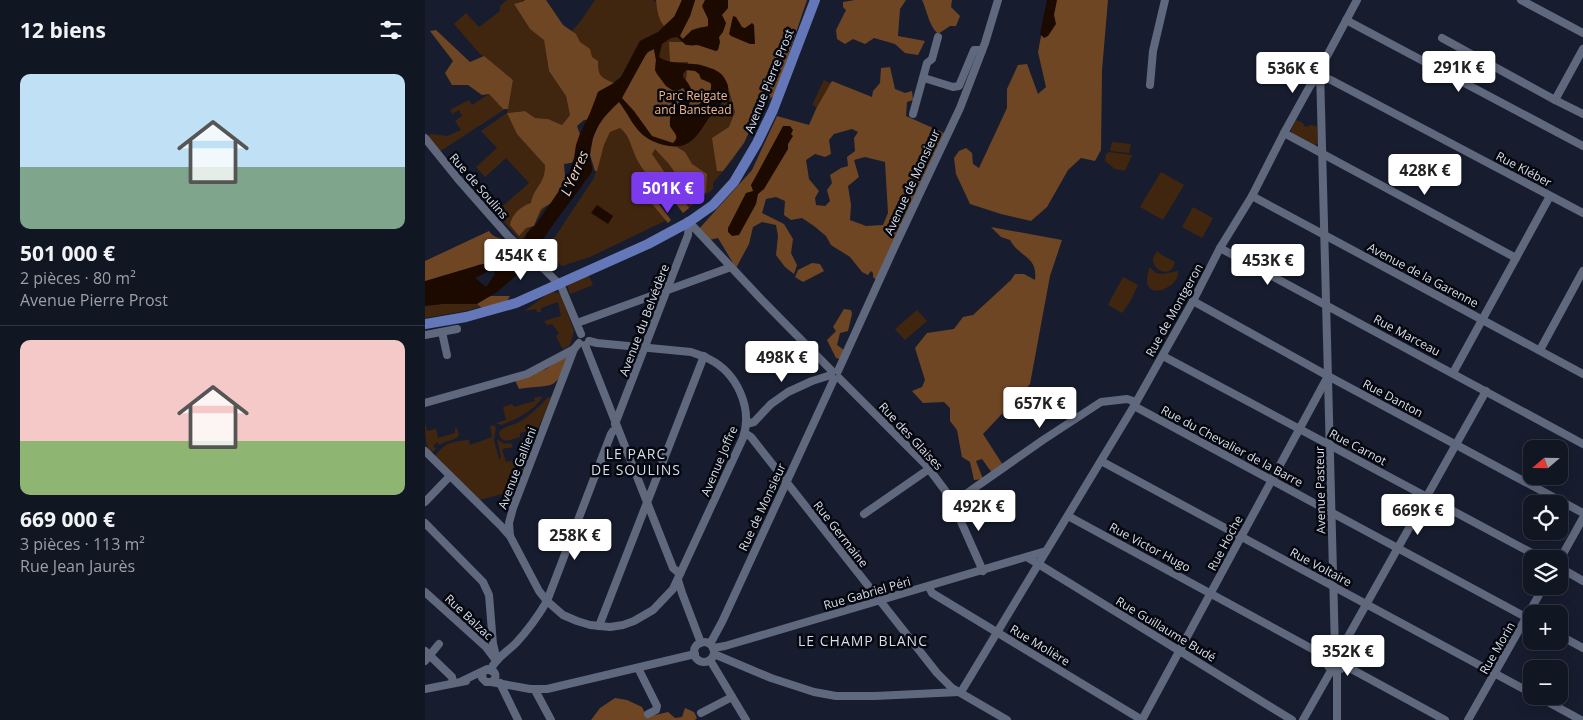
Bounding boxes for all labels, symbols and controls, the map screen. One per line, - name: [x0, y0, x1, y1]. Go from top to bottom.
- text: 12 biens: [20, 16, 106, 44]
- icon: filters: [377, 16, 405, 44]
- street label: Avenue Pierre Prost: [740, 26, 798, 136]
- pin: 291K €: [1418, 51, 1500, 93]
- pin: 536K €: [1252, 52, 1334, 94]
- text: 291K €: [1433, 56, 1485, 78]
- text: 536K €: [1267, 57, 1319, 79]
- park label: Parc Reigate and Banstead: [654, 87, 732, 118]
- icon: home: [168, 107, 258, 197]
- street label: Avenue de Monsieur: [880, 126, 944, 238]
- water label: L'Yerres: [556, 147, 592, 199]
- street label: Rue Kléber: [1493, 147, 1555, 191]
- street label: Rue de Soulins: [446, 149, 513, 223]
- pin: 428K €: [1384, 154, 1466, 196]
- text: 428K €: [1399, 159, 1451, 181]
- pin: 501K €: [627, 172, 709, 214]
- text: 501K €: [642, 177, 694, 199]
- pin: 454K €: [480, 238, 562, 281]
- text: 501 000 €: [20, 239, 115, 267]
- street label: Avenue de la Garenne: [1365, 239, 1482, 312]
- text: 454K €: [495, 244, 547, 266]
- pin: 453K €: [1227, 244, 1309, 286]
- text: 453K €: [1242, 249, 1294, 271]
- street label: Rue de Montgeron: [1141, 260, 1207, 360]
- street label: Avenue du Belvédère: [615, 261, 673, 378]
- text: 2 pièces · 80 m²: [20, 267, 136, 289]
- text: Avenue Pierre Prost: [20, 289, 168, 311]
- street label: Rue Marceau: [1371, 310, 1443, 360]
- pin: 498K €: [741, 340, 823, 383]
- text: 498K €: [756, 346, 808, 368]
- icon: home: [168, 372, 258, 462]
- street label: Rue Danton: [1360, 375, 1426, 421]
- pin: 657K €: [999, 386, 1081, 429]
- text: 657K €: [1014, 392, 1066, 414]
- street label: Rue des Glaises: [875, 398, 947, 474]
- street label: Rue du Chevalier de la Barre: [1158, 401, 1306, 491]
- street label: Avenue Joffre: [697, 423, 742, 499]
- street label: Avenue Gallieni: [494, 425, 540, 511]
- street label: Rue Carnot: [1326, 425, 1390, 469]
- north arrow: [1523, 440, 1567, 485]
- map controls: [1523, 440, 1568, 705]
- district label: LE PARC DE SOULINS: [591, 444, 681, 479]
- street label: Avenue Pasteur: [1311, 446, 1329, 534]
- street label: Rue de Monsieur: [734, 460, 790, 554]
- pin: 492K €: [938, 490, 1020, 532]
- pin: 669K €: [1377, 494, 1459, 536]
- text: 492K €: [953, 495, 1005, 517]
- button: locate: [1523, 495, 1568, 540]
- street label: Rue Germaine: [810, 497, 872, 571]
- text: 669K €: [1392, 499, 1444, 521]
- text: 669 000 €: [20, 505, 115, 533]
- street label: Rue Hoche: [1203, 512, 1247, 574]
- pin: 258K €: [534, 518, 616, 561]
- street label: Rue Victor Hugo: [1106, 518, 1194, 576]
- text: 258K €: [549, 524, 601, 546]
- text: 3 pièces · 113 m²: [20, 533, 145, 555]
- street label: Rue Voltaire: [1287, 544, 1355, 591]
- button: layers: [1523, 550, 1568, 595]
- text: Rue Jean Jaurès: [20, 555, 135, 577]
- street label: Rue Gabriel Péri: [821, 572, 913, 614]
- street label: Rue Balzac: [441, 590, 497, 644]
- street label: Rue Guillaume Budé: [1113, 592, 1219, 666]
- button: +: [1523, 605, 1568, 650]
- street label: Rue Morin: [1475, 619, 1519, 677]
- street label: Rue Molière: [1007, 620, 1073, 670]
- district label: LE CHAMP BLANC: [798, 631, 928, 650]
- pin: 352K €: [1307, 634, 1389, 677]
- text: 352K €: [1322, 640, 1374, 662]
- button: −: [1523, 660, 1568, 705]

